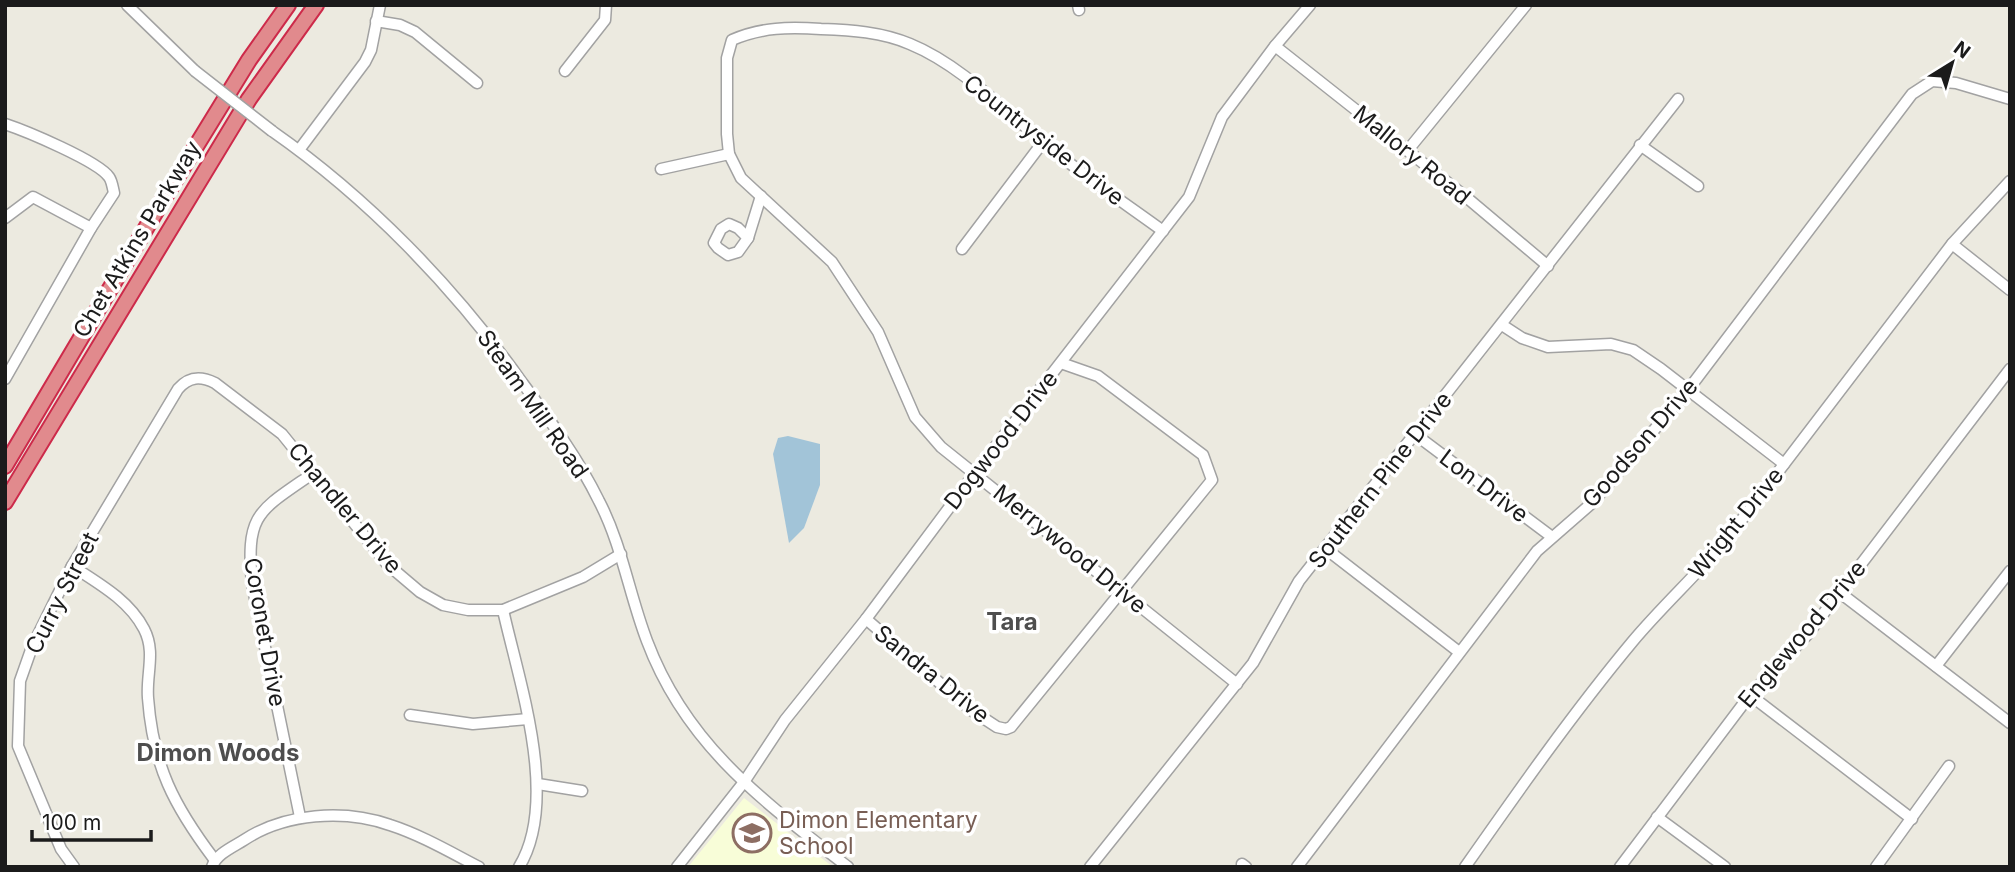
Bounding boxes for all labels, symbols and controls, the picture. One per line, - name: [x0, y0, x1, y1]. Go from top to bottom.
- north arrow: [1917, 28, 1987, 98]
- text: N: [1949, 36, 1975, 63]
- street label: Countryside Drive: [958, 69, 1130, 211]
- street label: Mallory Road: [1348, 99, 1476, 211]
- street label: Chet Atkins Parkway: [67, 135, 207, 343]
- street label: Steam Mill Road: [471, 324, 595, 484]
- street label: Dogwood Drive: [938, 365, 1064, 515]
- street label: Goodson Drive: [1576, 373, 1704, 513]
- street label: Southern Pine Drive: [1302, 386, 1458, 574]
- street label: Chandler Drive: [282, 437, 408, 579]
- street label: Lon Drive: [1434, 444, 1534, 528]
- street label: Wright Drive: [1683, 462, 1789, 584]
- street label: Merrywood Drive: [988, 479, 1152, 619]
- street label: Curry Street: [19, 527, 105, 658]
- street label: Coronet Drive: [238, 555, 292, 709]
- street label: Englewood Drive: [1732, 555, 1872, 713]
- district label: Tara: [986, 607, 1038, 636]
- street label: Sandra Drive: [869, 619, 995, 729]
- district label: Dimon Woods: [137, 738, 299, 767]
- scale bar: [32, 798, 150, 842]
- place label: Dimon Elementary School: [779, 806, 978, 860]
- text: 100 m: [42, 810, 101, 835]
- school or university icon: Dimon Elementary School: [731, 812, 773, 854]

